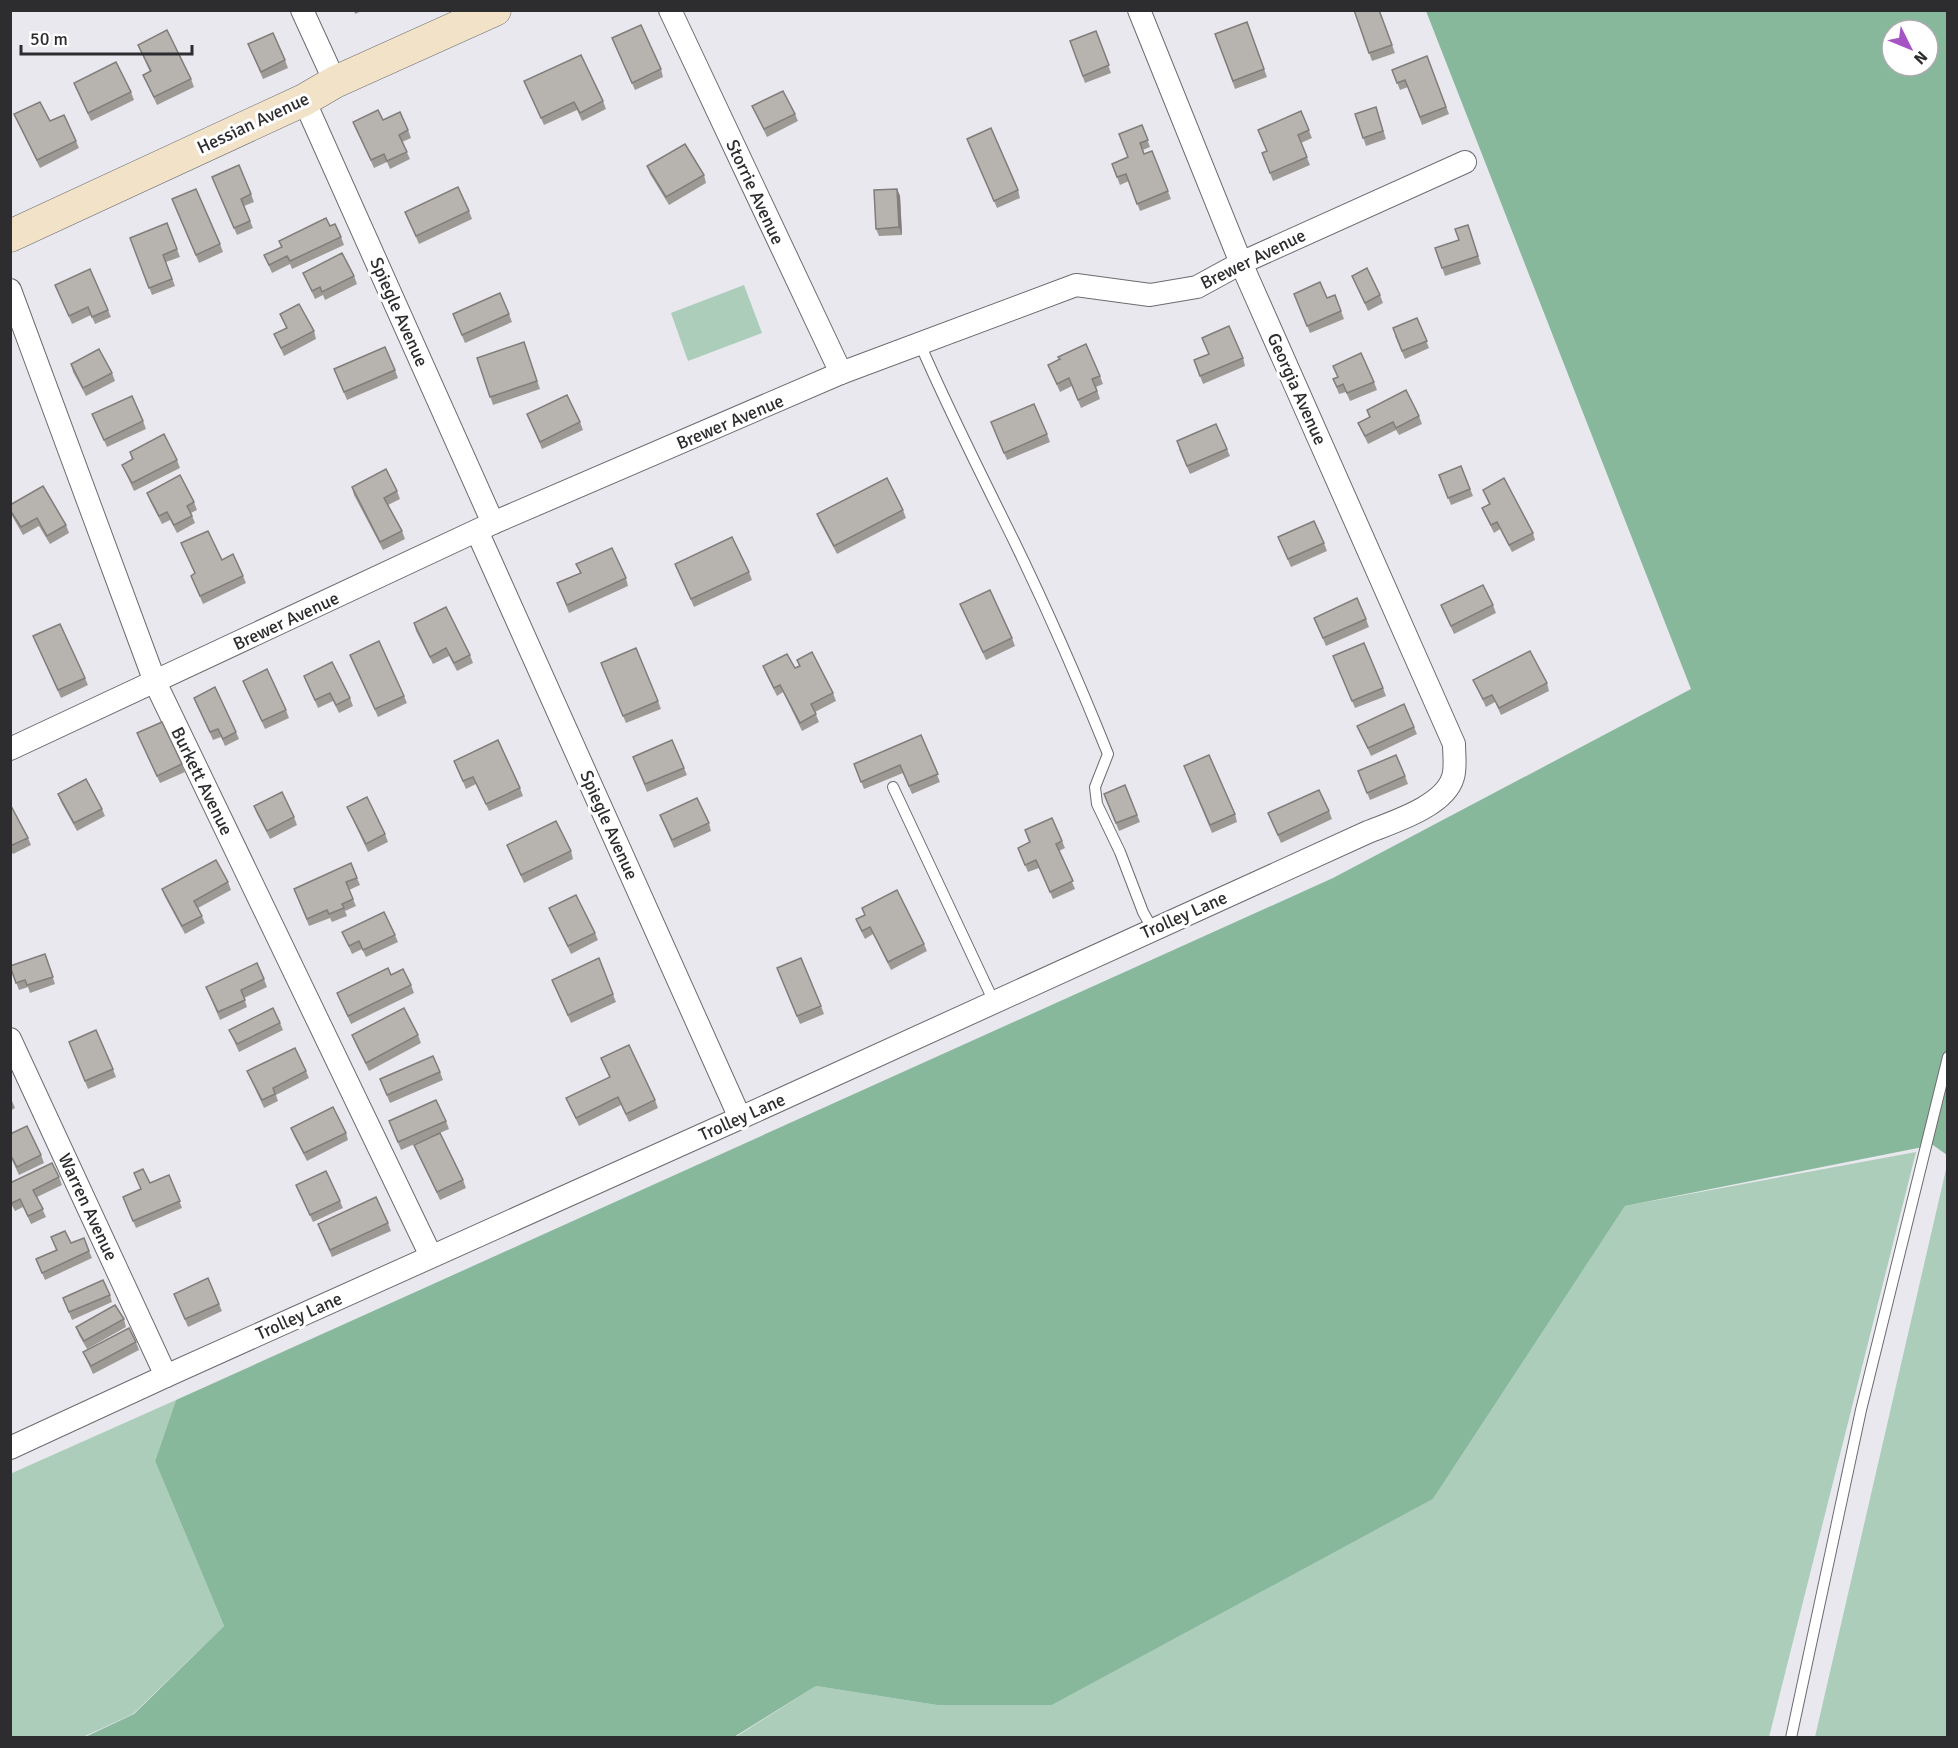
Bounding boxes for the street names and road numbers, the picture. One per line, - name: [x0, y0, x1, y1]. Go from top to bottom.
- street label: Hessian Avenue: [194, 87, 312, 159]
- street label: Storrie Avenue: [721, 136, 789, 248]
- street label: Brewer Avenue: [1197, 224, 1309, 294]
- street label: Spiegle Avenue: [365, 254, 433, 370]
- street label: Georgia Avenue: [1263, 330, 1331, 448]
- street label: Brewer Avenue: [673, 390, 787, 454]
- street label: Brewer Avenue: [230, 587, 342, 655]
- street label: Burkett Avenue: [166, 723, 238, 839]
- street label: Spiegle Avenue: [575, 767, 643, 883]
- street label: Trolley Lane: [1137, 886, 1231, 944]
- street label: Trolley Lane: [695, 1088, 789, 1146]
- street label: Warren Avenue: [54, 1150, 122, 1264]
- street label: Trolley Lane: [252, 1287, 346, 1345]

